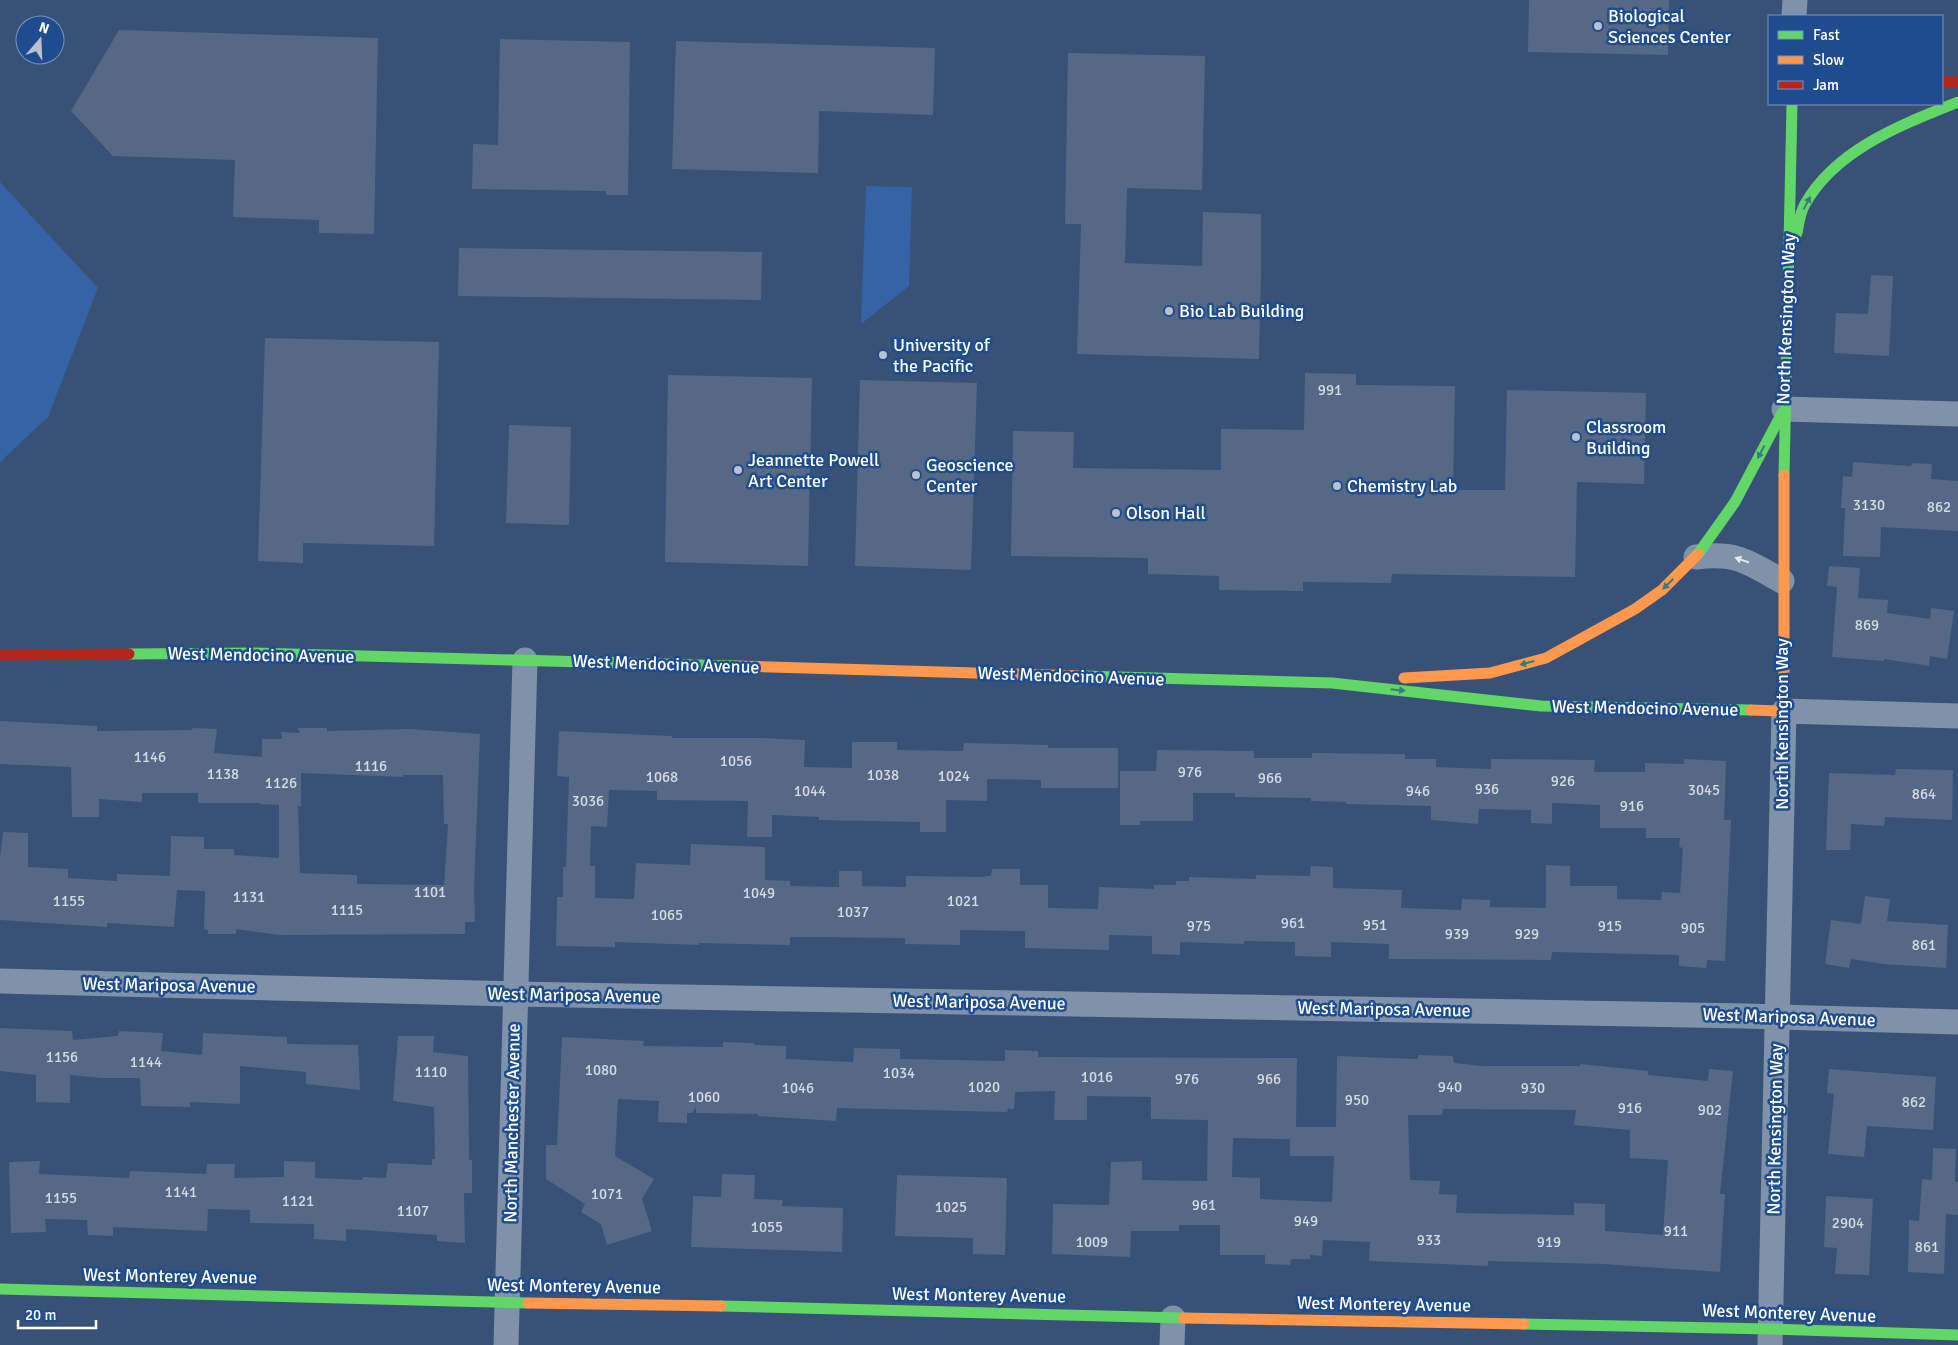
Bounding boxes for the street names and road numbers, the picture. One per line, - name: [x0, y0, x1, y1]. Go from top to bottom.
- street label: North Kensington Way: [1772, 232, 1800, 405]
- street label: North Kensington Way: [1771, 638, 1793, 810]
- street label: West Mendocino Avenue: [167, 642, 355, 668]
- street label: West Mendocino Avenue: [572, 650, 760, 678]
- street label: West Mendocino Avenue: [977, 662, 1165, 690]
- street label: West Mendocino Avenue: [1551, 695, 1739, 721]
- street label: West Mariposa Avenue: [82, 972, 256, 998]
- street label: West Mariposa Avenue: [487, 982, 661, 1008]
- street label: West Mariposa Avenue: [892, 989, 1066, 1015]
- street label: West Mariposa Avenue: [1297, 996, 1471, 1022]
- street label: West Mariposa Avenue: [1702, 1003, 1876, 1031]
- street label: North Manchester Avenue: [499, 1023, 525, 1223]
- street label: North Kensington Way: [1763, 1043, 1788, 1215]
- street label: West Monterey Avenue: [83, 1263, 257, 1289]
- street label: West Monterey Avenue: [487, 1273, 661, 1299]
- street label: West Monterey Avenue: [892, 1282, 1066, 1308]
- street label: West Monterey Avenue: [1297, 1291, 1471, 1317]
- street label: West Monterey Avenue: [1701, 1299, 1877, 1327]

